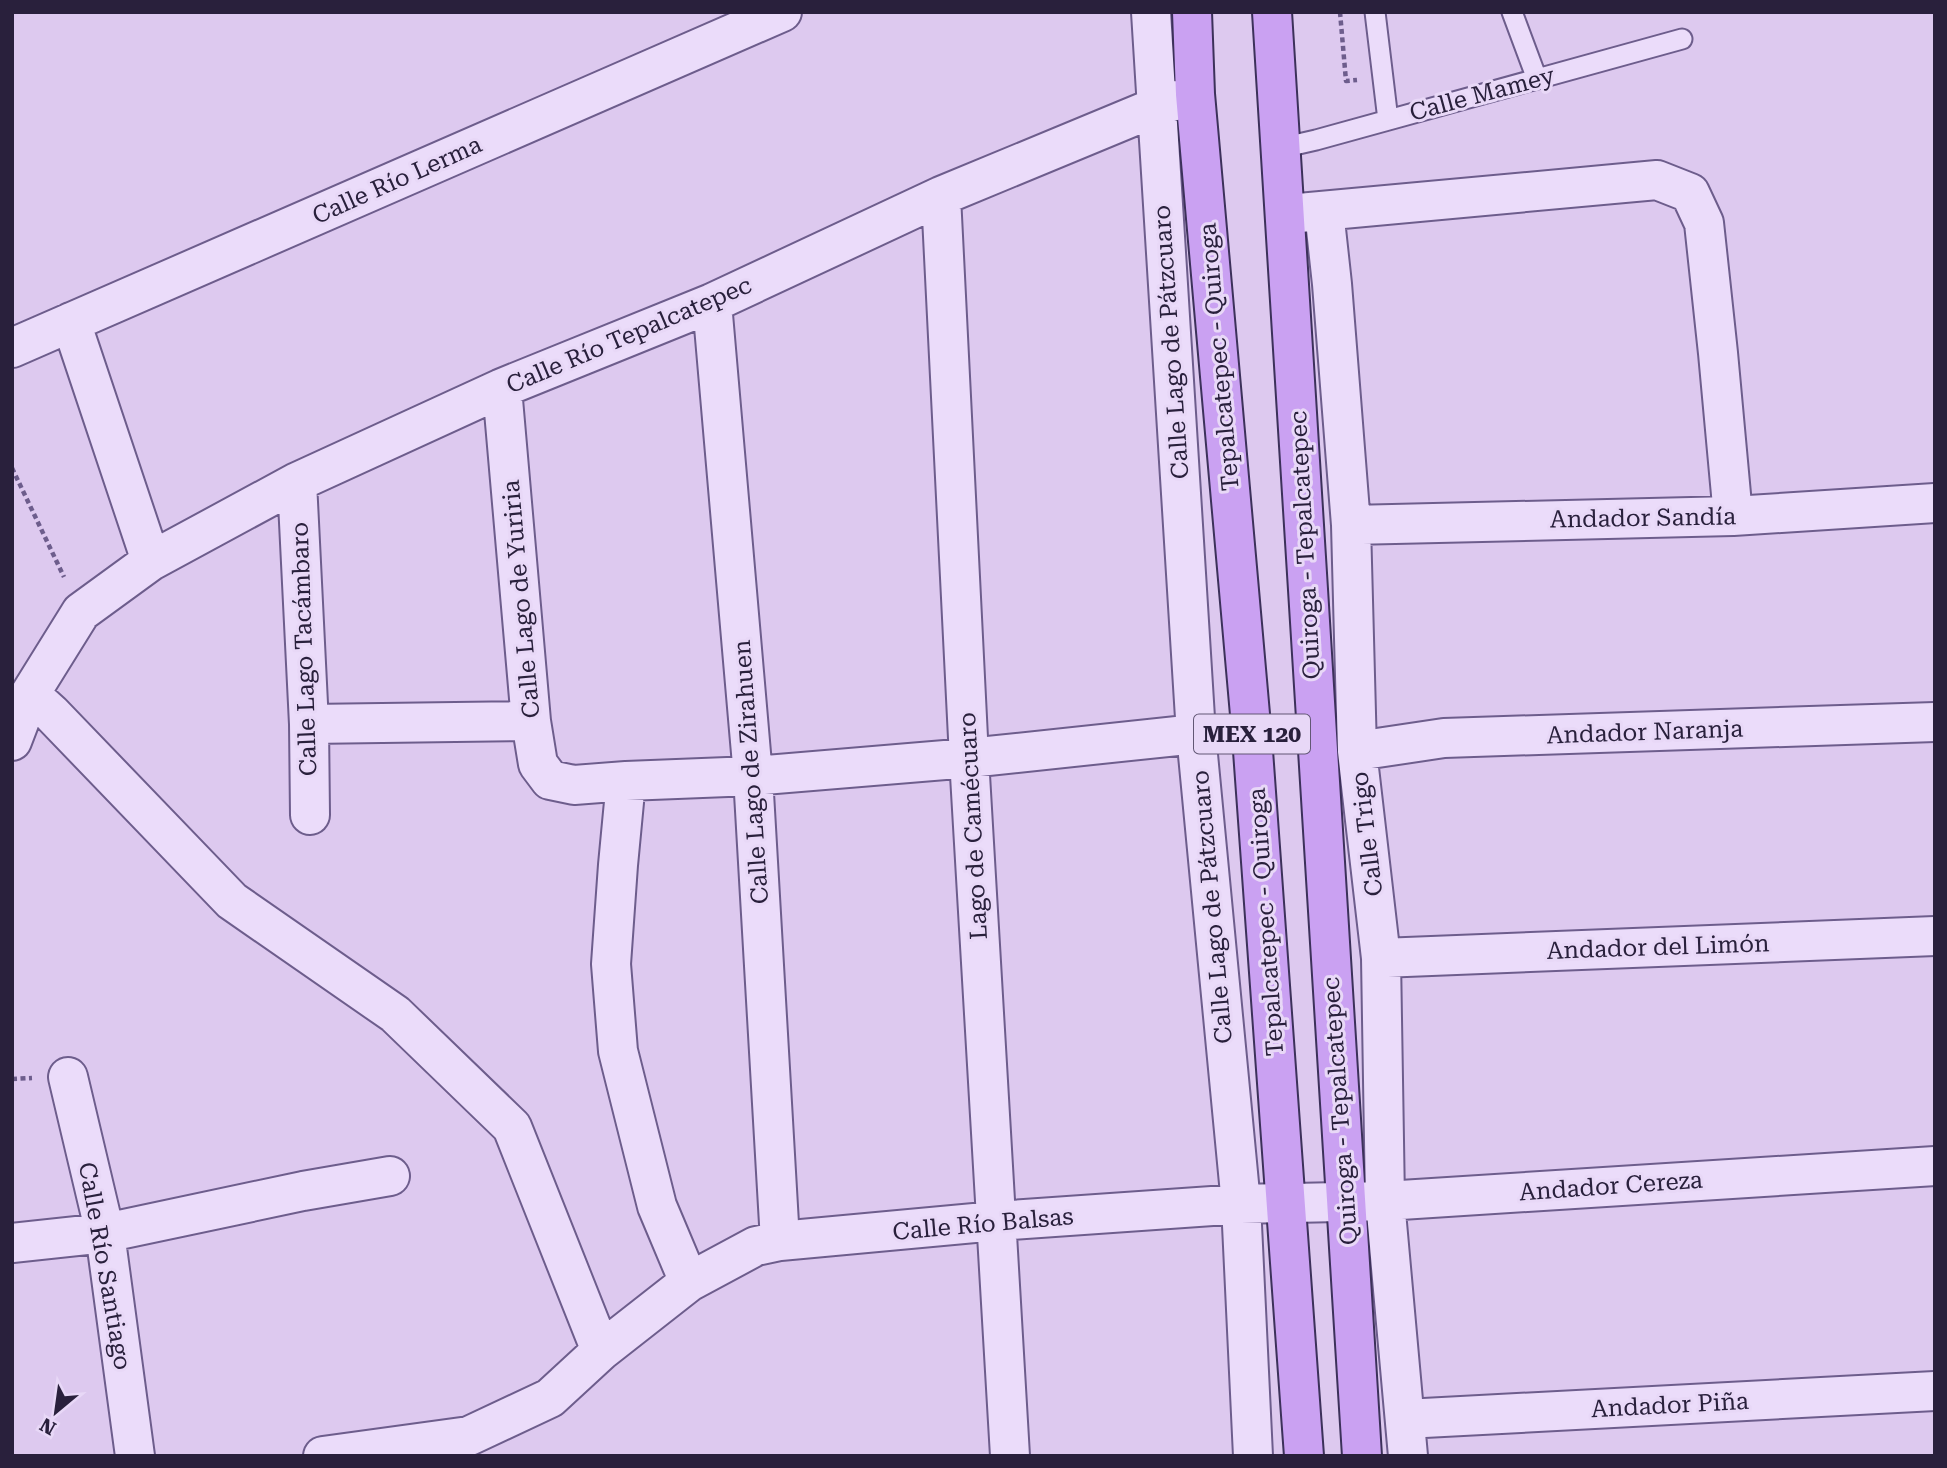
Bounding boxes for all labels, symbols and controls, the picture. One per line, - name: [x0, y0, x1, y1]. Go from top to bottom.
- street label: Calle Mamey: [1406, 61, 1558, 127]
- street label: Calle Río Lerma: [308, 130, 486, 230]
- street label: Calle Lago de Pátzcuaro: [1147, 204, 1195, 480]
- street label: Tepalcatepec - Quiroga: [1193, 222, 1245, 492]
- street label: Calle Río Tepalcatepec: [502, 271, 756, 399]
- street label: Quiroga - Tepalcatepec: [1284, 410, 1326, 680]
- street label: Calle Lago de Yuriria: [497, 479, 545, 719]
- street label: Andador Sandía: [1550, 502, 1736, 534]
- street label: Calle Lago Tacámbaro: [286, 522, 322, 776]
- street label: Calle Lago de Zirahuen: [728, 639, 774, 905]
- street label: Lago de Camécuaro: [953, 712, 993, 940]
- road number: MEX 120: [1194, 714, 1310, 754]
- street label: Andador Naranja: [1546, 715, 1744, 749]
- street label: Calle Lago de Pátzcuaro: [1186, 769, 1238, 1045]
- street label: Calle Trigo: [1345, 770, 1389, 898]
- street label: Tepalcatepec - Quiroga: [1243, 787, 1289, 1057]
- street label: Andador del Limón: [1546, 929, 1770, 965]
- street label: Quiroga - Tepalcatepec: [1317, 976, 1363, 1246]
- street label: Calle Río Santiago: [73, 1160, 137, 1372]
- street label: Andador Cereza: [1518, 1166, 1704, 1206]
- street label: Calle Río Balsas: [891, 1202, 1075, 1246]
- north arrow: [21, 1377, 91, 1447]
- street label: Andador Piña: [1590, 1387, 1750, 1423]
- text: N: [36, 1413, 60, 1440]

